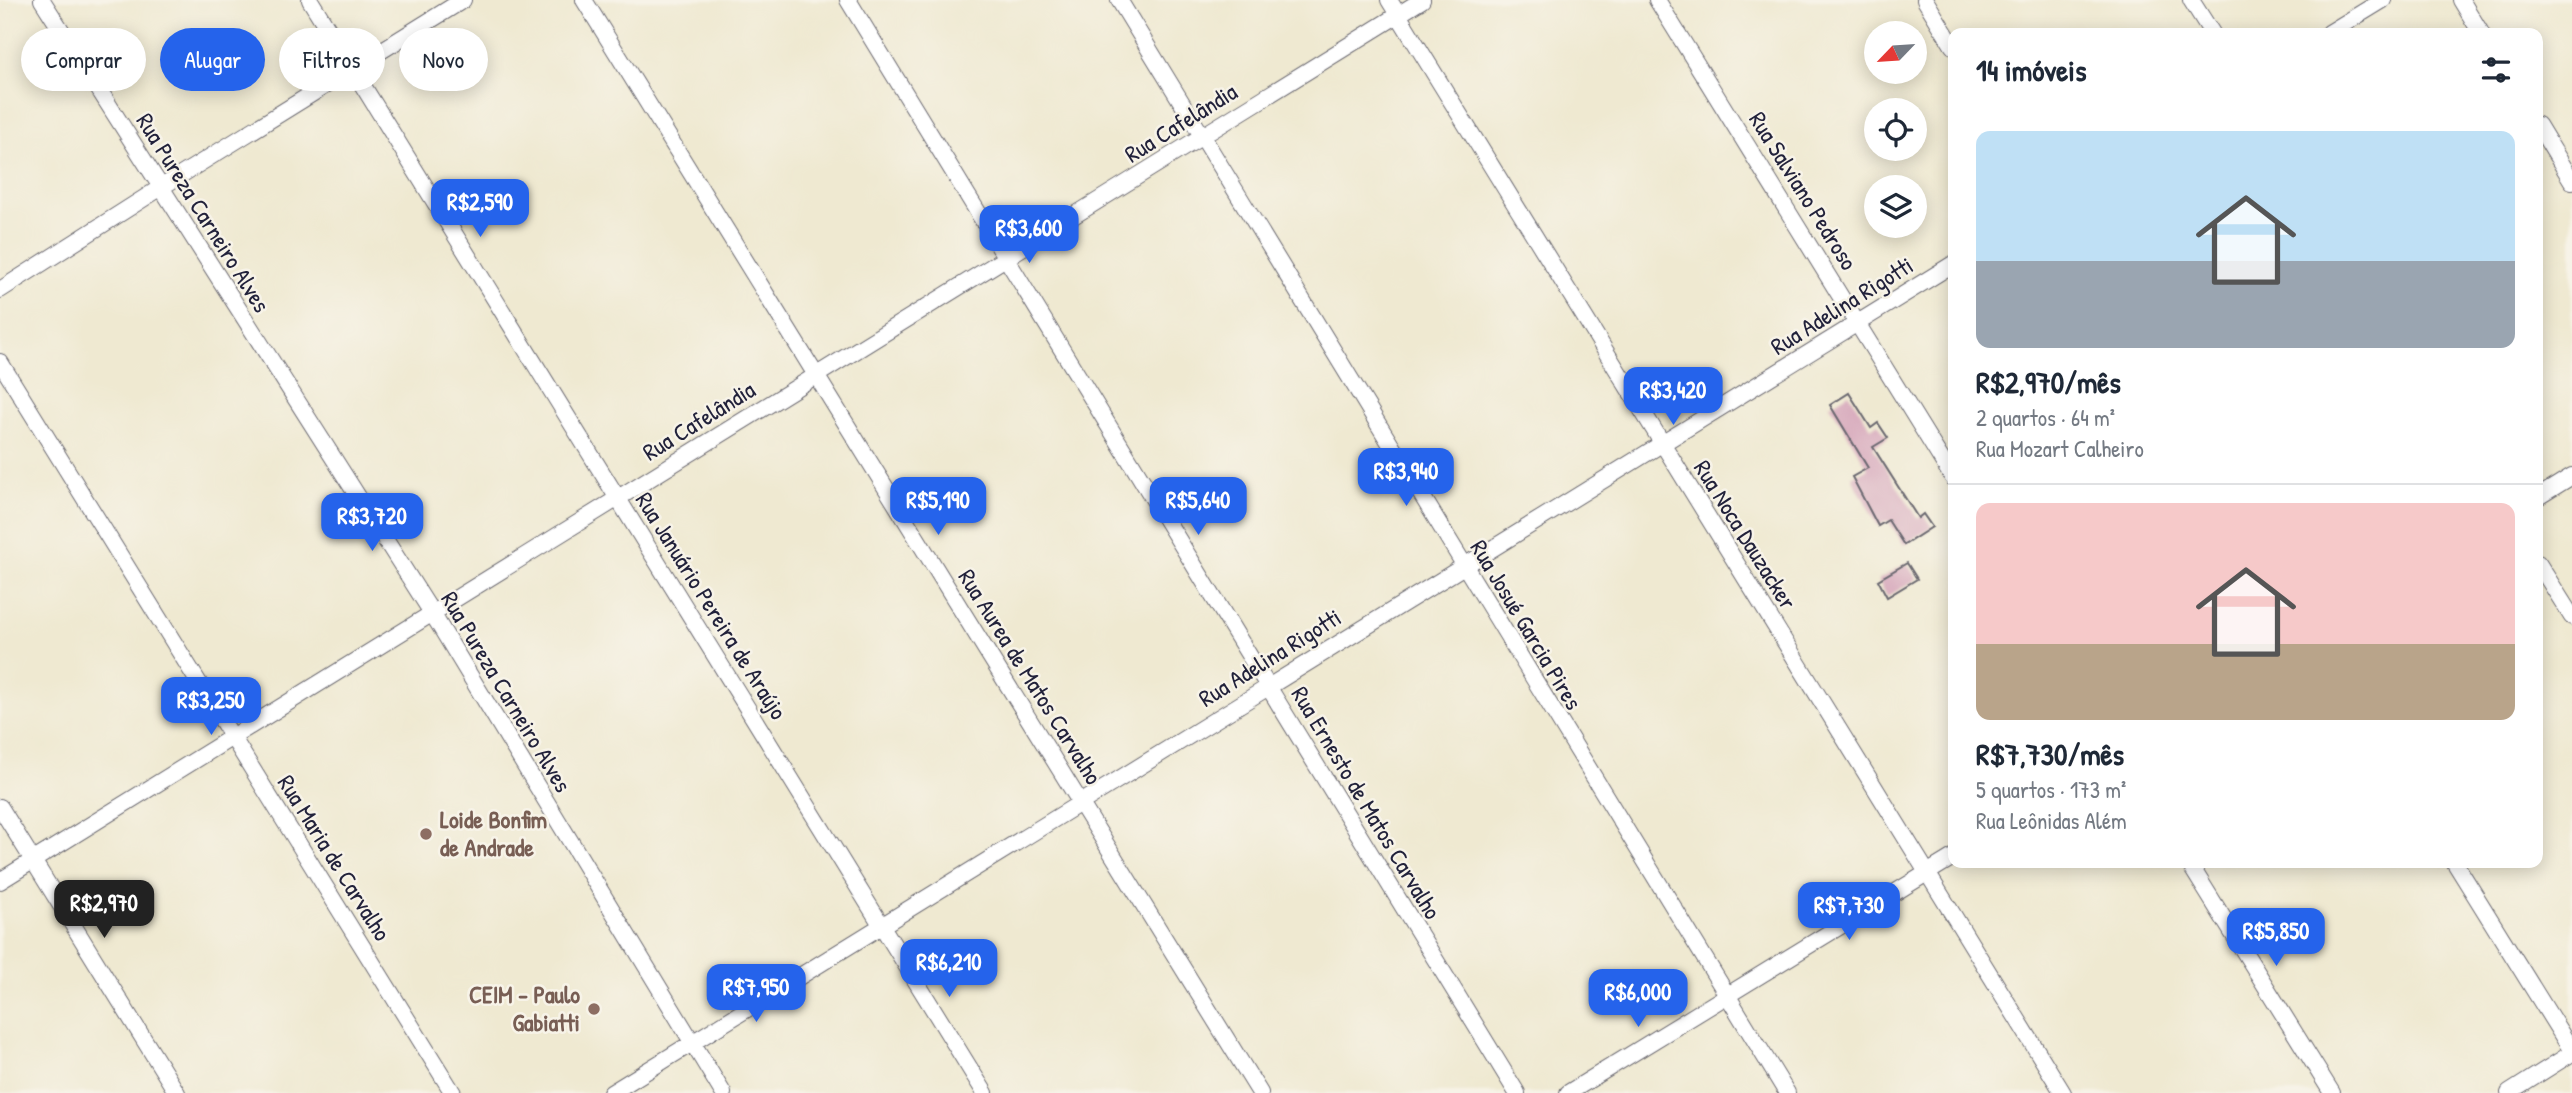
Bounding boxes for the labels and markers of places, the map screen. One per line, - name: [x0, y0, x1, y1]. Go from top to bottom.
- pin: R$2,590: [415, 180, 545, 239]
- pin: R$3,600: [964, 205, 1094, 265]
- pin: R$3,420: [1608, 368, 1738, 427]
- pin: R$3,940: [1341, 448, 1471, 508]
- pin: R$5,190: [873, 477, 1003, 537]
- pin: R$5,640: [1133, 477, 1263, 537]
- pin: R$3,720: [307, 494, 437, 553]
- pin: R$3,250: [146, 678, 276, 737]
- place label: Loide Bonfim de Andrade: [440, 803, 547, 863]
- marker: Loide Bonfim de Andrade: [418, 826, 434, 842]
- pin: R$2,970: [39, 880, 169, 940]
- pin: R$7,730: [1784, 883, 1914, 942]
- pin: R$5,850: [2211, 908, 2341, 968]
- pin: R$6,210: [884, 940, 1014, 999]
- pin: R$7,950: [691, 964, 821, 1024]
- pin: R$6,000: [1573, 970, 1703, 1029]
- place label: CEIM - Paulo Gabiatti: [469, 978, 580, 1038]
- marker: CEIM - Paulo Gabiatti: [586, 1001, 602, 1017]

